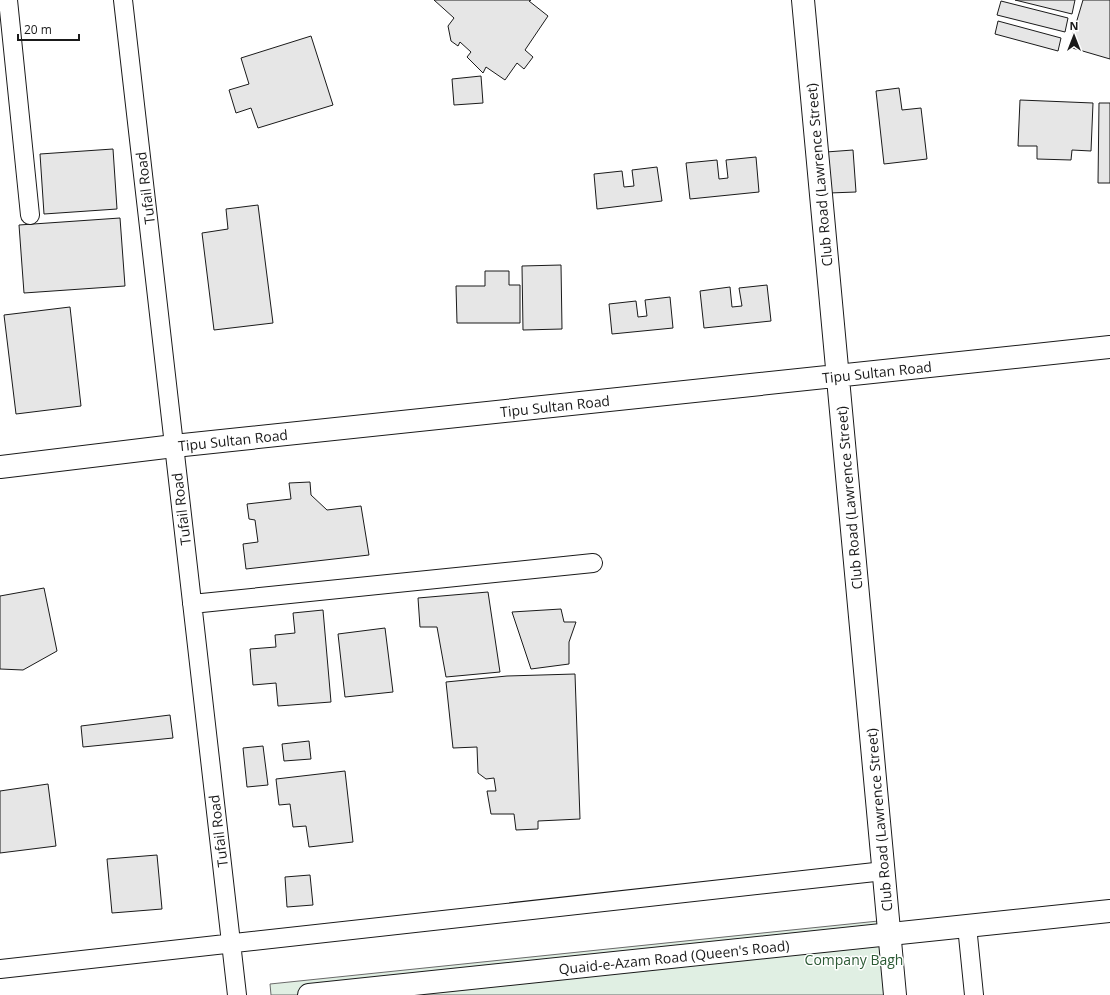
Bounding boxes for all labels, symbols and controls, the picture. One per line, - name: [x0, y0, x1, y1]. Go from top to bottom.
- scale bar: [18, 16, 79, 42]
- north arrow: [1054, 16, 1094, 56]
- text: N: [1070, 18, 1078, 33]
- text: 20 m: [24, 21, 52, 38]
- street label: Club Road (Lawrence Street): [802, 83, 836, 267]
- street label: Tufail Road: [131, 151, 159, 225]
- street label: Tipu Sultan Road: [821, 357, 933, 387]
- street label: Tipu Sultan Road: [499, 391, 611, 421]
- street label: Club Road (Lawrence Street): [832, 406, 866, 590]
- street label: Tipu Sultan Road: [177, 425, 289, 455]
- street label: Tufail Road: [167, 472, 195, 546]
- street label: Club Road (Lawrence Street): [862, 728, 896, 912]
- street label: Tufail Road: [204, 794, 232, 868]
- street label: Quaid-e-Azam Road (Queen's Road): [558, 935, 790, 979]
- park label: Company Bagh: [805, 950, 903, 969]

